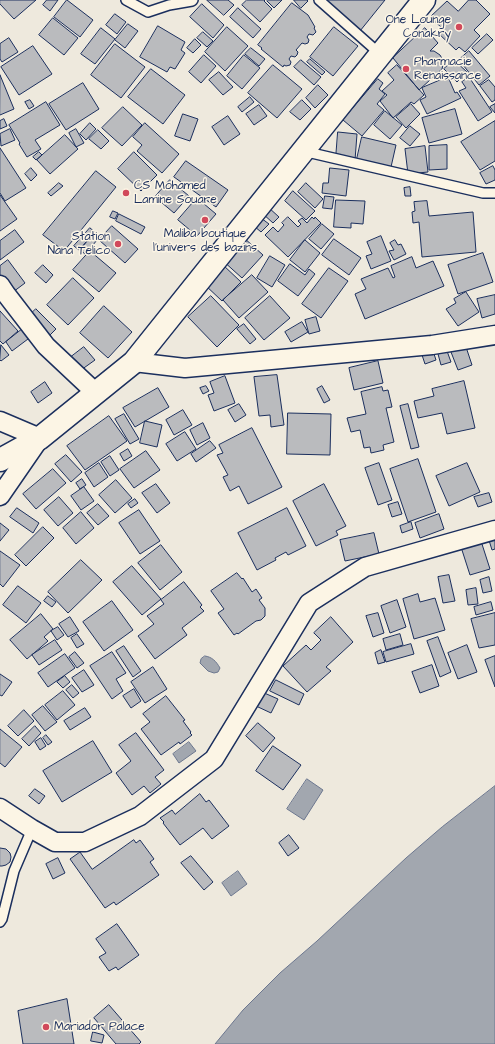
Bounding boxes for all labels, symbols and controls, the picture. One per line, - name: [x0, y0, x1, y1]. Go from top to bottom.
- place label: One Lounge Conakry: [386, 13, 451, 41]
- marker: One Lounge Conakry: [454, 22, 464, 32]
- place label: Pharmacie Renaissance: [414, 55, 481, 83]
- marker: Pharmacie Renaissance: [401, 64, 411, 74]
- place label: CS Mohamed Lamine Souare: [134, 179, 217, 207]
- marker: CS Mohamed Lamine Souare: [121, 188, 131, 198]
- marker: Maliba boutique l'univers des bazins: [200, 215, 210, 225]
- place label: Maliba boutique l'univers des bazins: [153, 227, 257, 255]
- place label: Station Nana Telico: [47, 230, 110, 258]
- marker: Station Nana Telico: [113, 239, 123, 249]
- place label: Mariador Palace: [54, 1020, 145, 1034]
- marker: Mariador Palace: [41, 1022, 51, 1032]

